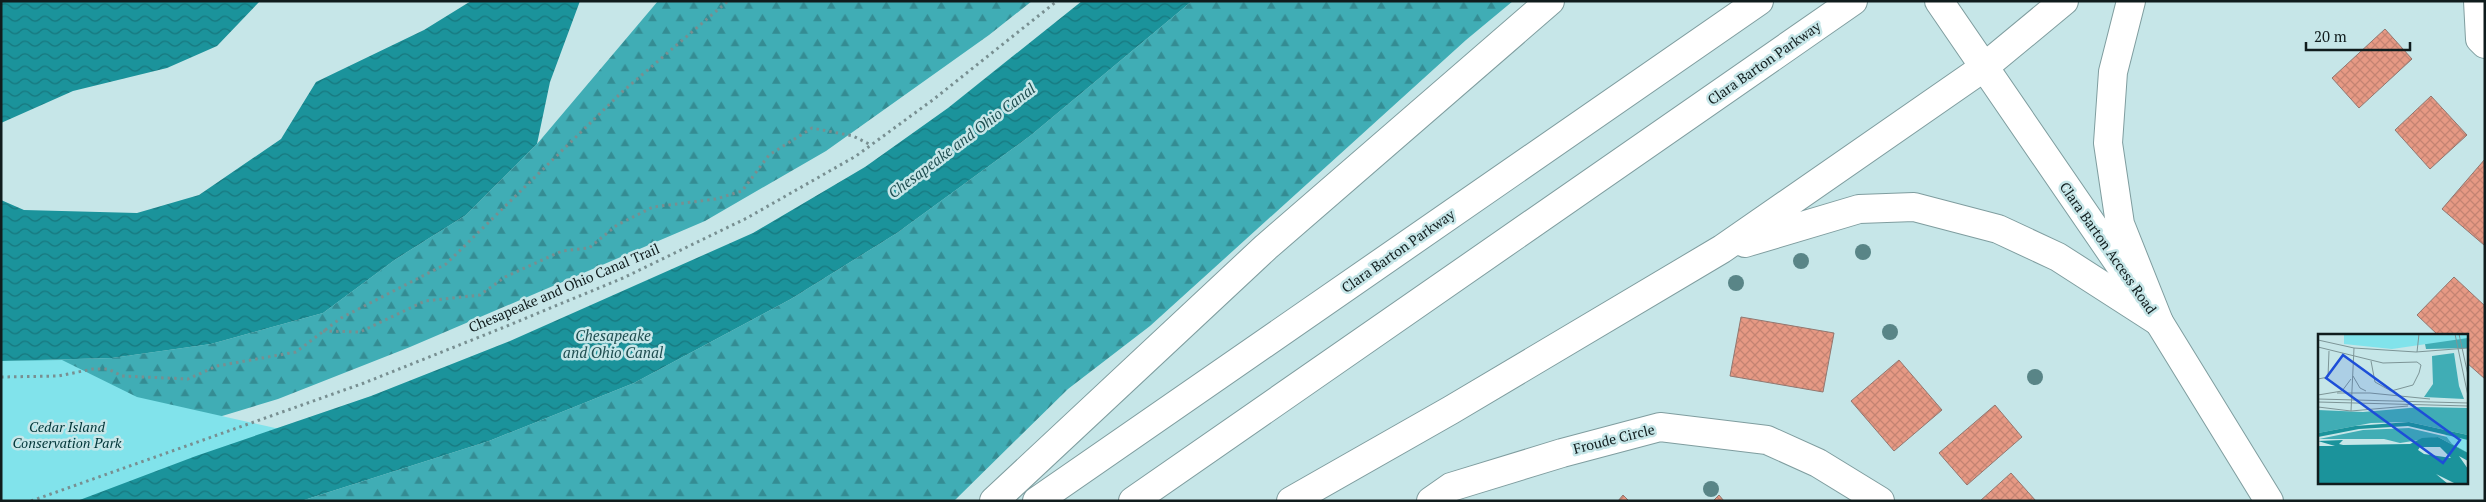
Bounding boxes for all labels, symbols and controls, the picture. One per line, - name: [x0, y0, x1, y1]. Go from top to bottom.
- street label: Clara Barton Parkway: [1703, 16, 1825, 109]
- scale bar: [2306, 20, 2410, 52]
- text: 20 m: [2314, 26, 2347, 46]
- water label: Chesapeake and Ohio Canal: [884, 78, 1040, 202]
- street label: Clara Barton Access Road: [2056, 178, 2161, 318]
- street label: Clara Barton Parkway: [1337, 204, 1459, 297]
- street label: Chesapeake and Ohio Canal Trail: [465, 239, 662, 336]
- water label: Chesapeake and Ohio Canal: [563, 325, 664, 362]
- inset map: [2318, 334, 2468, 484]
- park label: Cedar Island Conservation Park: [12, 417, 122, 452]
- street label: Froude Circle: [1571, 419, 1657, 458]

